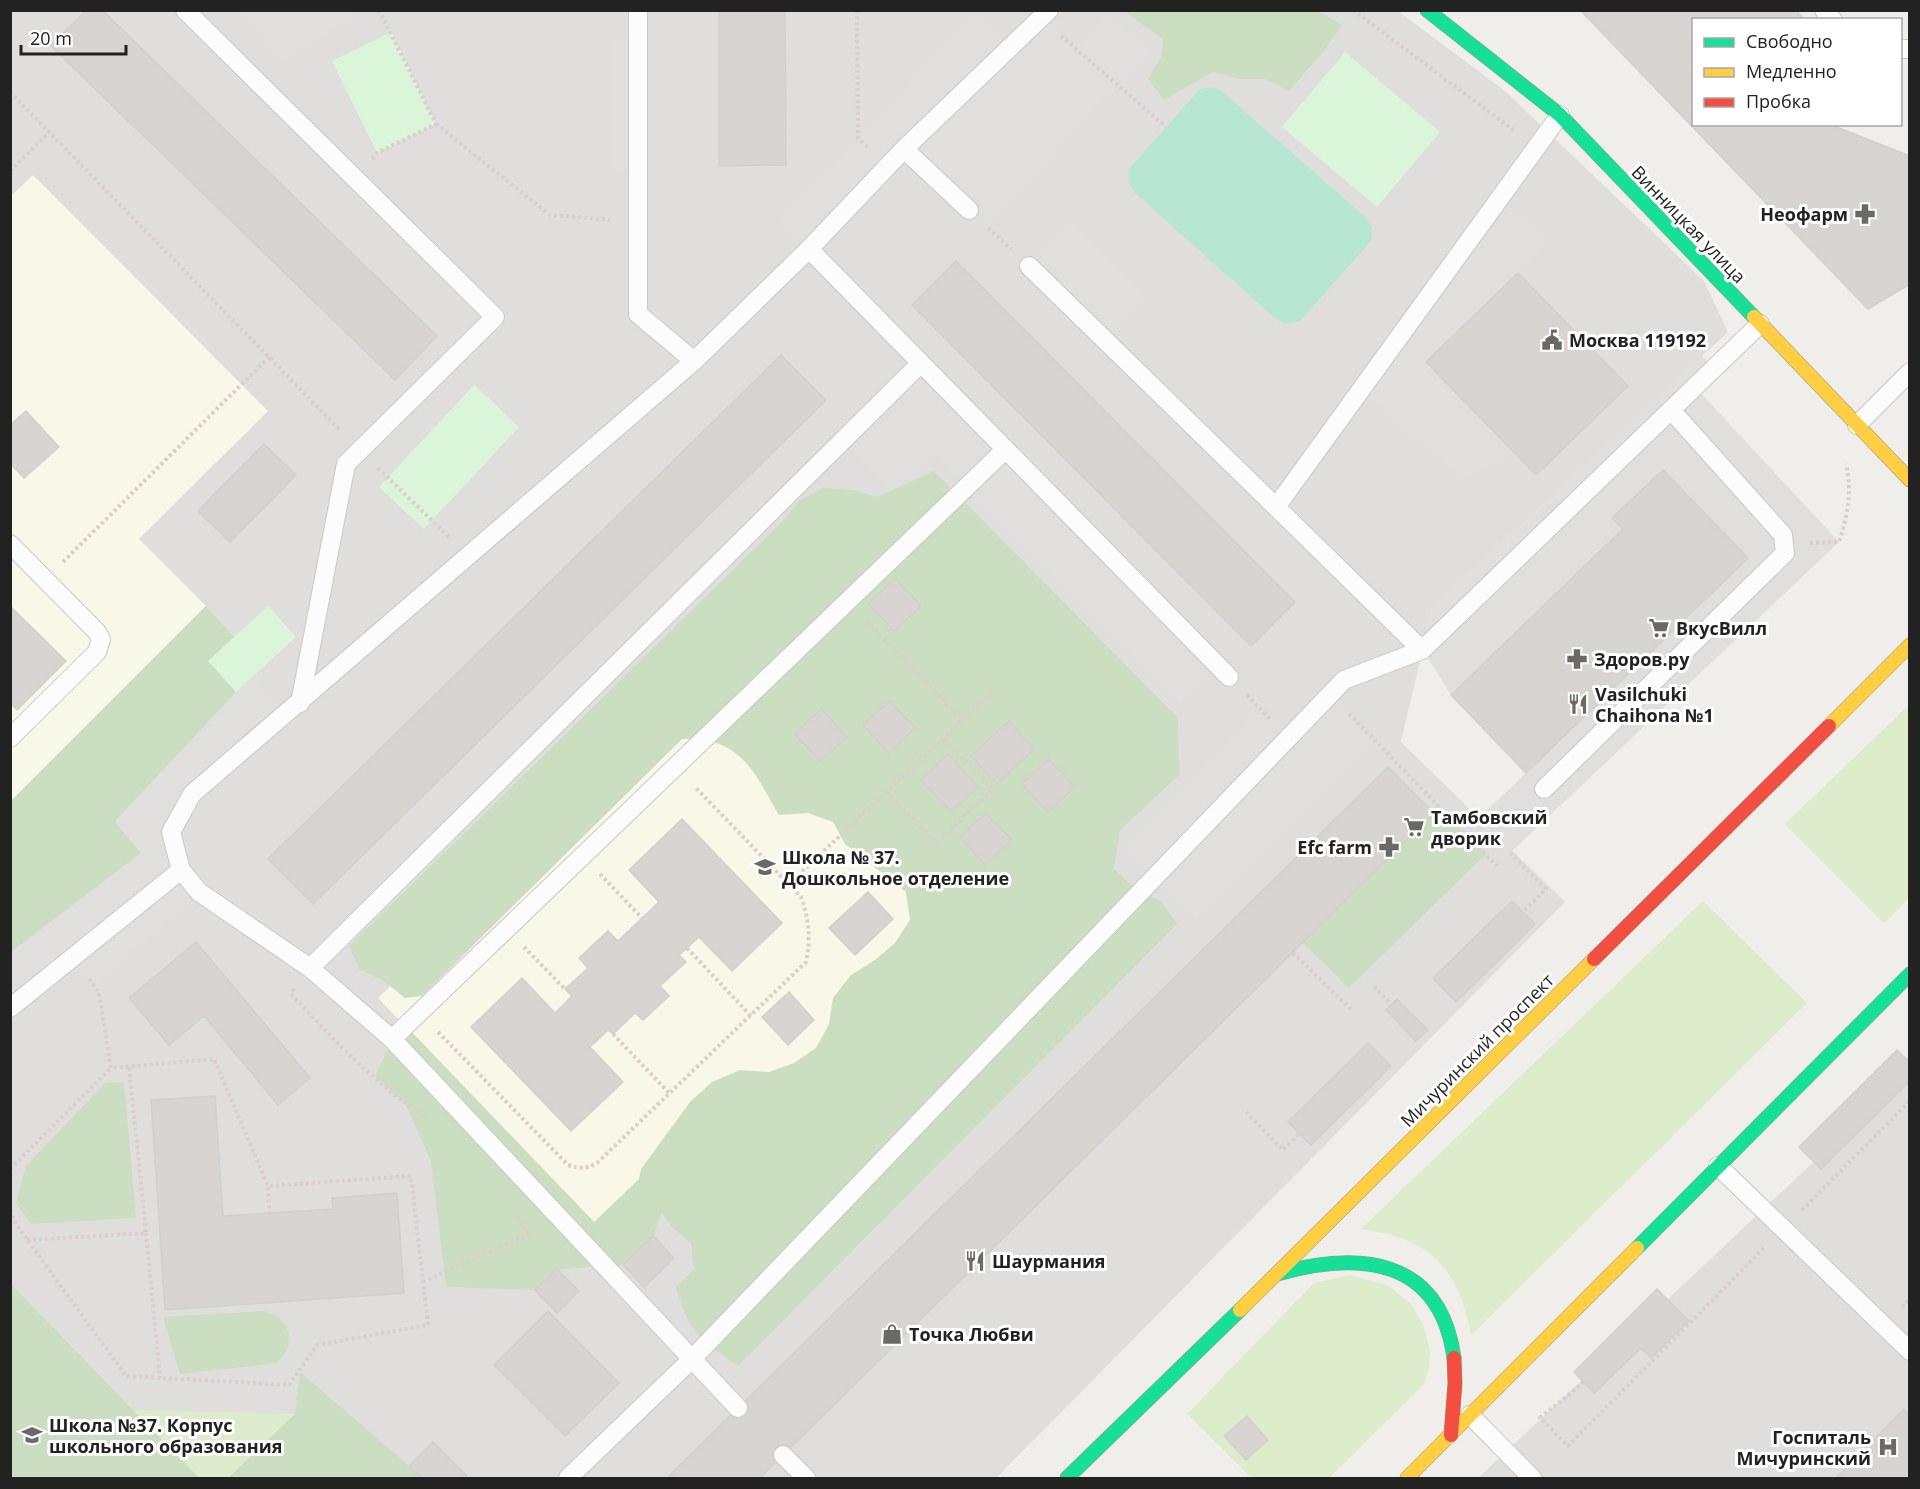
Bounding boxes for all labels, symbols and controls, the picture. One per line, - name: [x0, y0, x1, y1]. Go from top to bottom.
- scale bar: [21, 18, 126, 56]
- legend: [1692, 18, 1902, 126]
- text: 20 m: [30, 26, 72, 50]
- text: Свободно: [1746, 29, 1833, 53]
- text: Медленно: [1746, 59, 1837, 83]
- text: Пробка: [1746, 89, 1811, 113]
- street label: Винницкая улица: [1627, 160, 1751, 288]
- place label: Неофарм: [1760, 202, 1848, 226]
- pharmacy icon: Неофарм: [1853, 202, 1877, 226]
- public building icon: Москва 119192: [1540, 328, 1564, 352]
- place label: Москва 119192: [1569, 328, 1706, 352]
- supermarket icon: ВкусВилл: [1647, 616, 1671, 640]
- place label: ВкусВилл: [1676, 616, 1767, 640]
- pharmacy icon: Здоров.ру: [1565, 647, 1589, 671]
- place label: Здоров.ру: [1594, 647, 1690, 671]
- place label: Vasilchuki Chaihona №1: [1595, 682, 1714, 727]
- restaurant icon: Vasilchuki Chaihona №1: [1566, 692, 1590, 716]
- place label: Тамбовский дворик: [1431, 805, 1547, 850]
- supermarket icon: Тамбовский дворик: [1402, 815, 1426, 839]
- place label: Efc farm: [1297, 835, 1372, 859]
- pharmacy icon: Efc farm: [1377, 835, 1401, 859]
- place label: Школа № 37. Дошкольное отделение: [782, 845, 1009, 890]
- school or university icon: Школа № 37. Дошкольное отделение: [753, 855, 777, 879]
- street label: Мичуринский проспект: [1395, 968, 1559, 1132]
- restaurant icon: Шаурмания: [963, 1249, 987, 1273]
- place label: Шаурмания: [992, 1249, 1106, 1273]
- shop icon: Точка Любви: [880, 1322, 904, 1346]
- place label: Точка Любви: [909, 1322, 1034, 1346]
- place label: Школа №37. Корпус школьного образования: [49, 1413, 282, 1458]
- school or university icon: Школа №37. Корпус школьного образования: [20, 1423, 44, 1447]
- place label: Госпиталь Мичуринский: [1736, 1425, 1871, 1470]
- hospital icon: Госпиталь Мичуринский: [1876, 1435, 1900, 1459]

